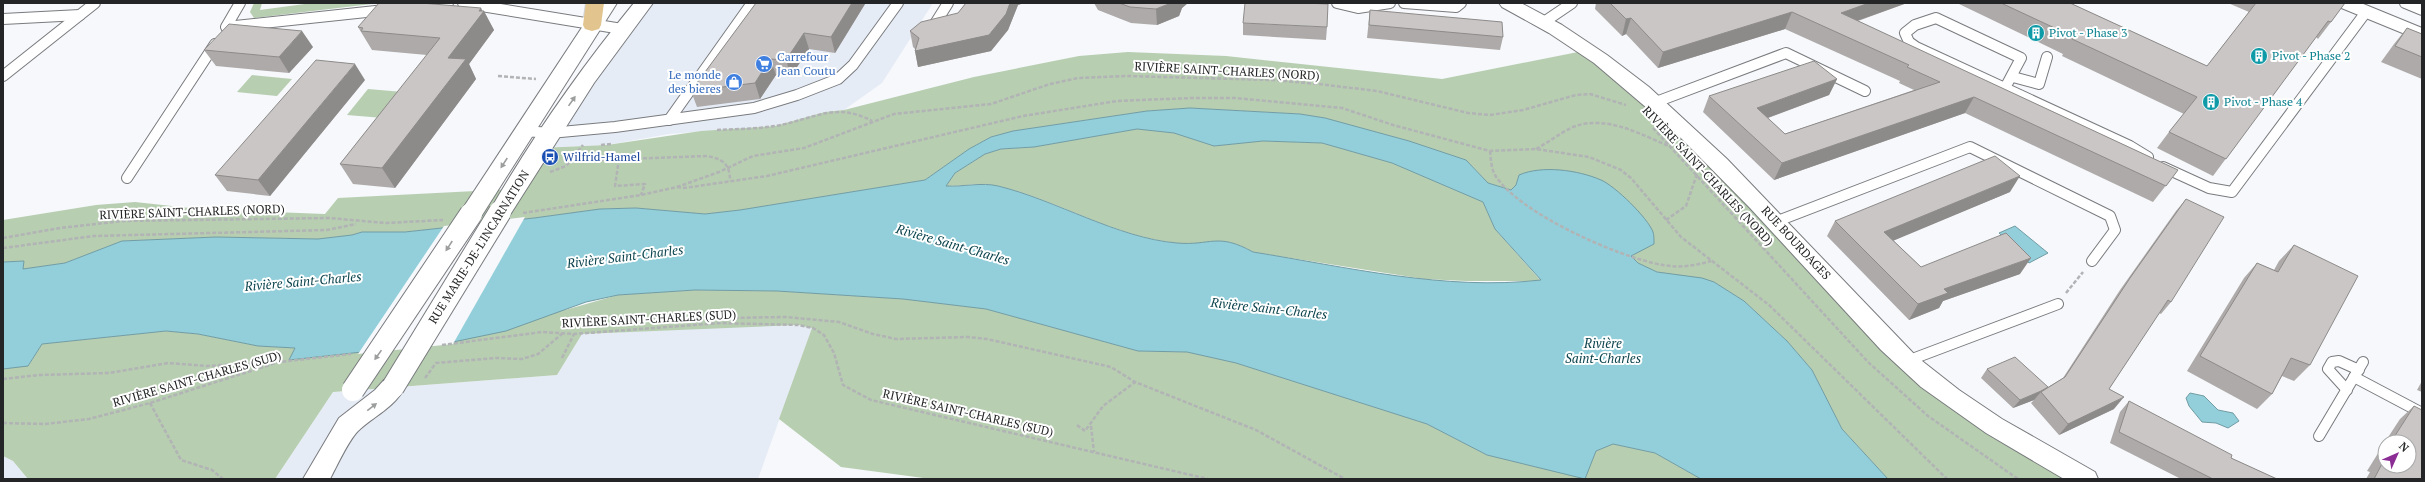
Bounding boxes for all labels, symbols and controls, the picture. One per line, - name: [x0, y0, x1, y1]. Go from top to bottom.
- building icon: Pivot - Phase 3: [2026, 23, 2046, 43]
- place label: Pivot - Phase 3: [2049, 25, 2127, 40]
- building icon: Pivot - Phase 2: [2249, 46, 2269, 66]
- place label: Pivot - Phase 2: [2272, 48, 2350, 63]
- place label: Carrefour Jean Coutu: [777, 49, 836, 78]
- supermarket icon: Carrefour Jean Coutu: [754, 54, 774, 74]
- street label: RIVIÈRE SAINT-CHARLES (NORD): [1134, 58, 1320, 83]
- place label: Le monde des bieres: [668, 67, 721, 96]
- shop icon: Le monde des bieres: [724, 72, 744, 92]
- building icon: Pivot - Phase 4: [2201, 92, 2221, 112]
- place label: Pivot - Phase 4: [2224, 94, 2303, 109]
- one-way arrow: [568, 95, 576, 106]
- street label: RIVIÈRE SAINT-CHARLES (NORD): [1640, 103, 1777, 249]
- bus stop icon: Wilfrid-Hamel: [540, 147, 560, 167]
- place label: Wilfrid-Hamel: [563, 149, 641, 164]
- one-way arrow: [500, 158, 508, 169]
- street label: RUE MARIE-DE-L'INCARNATION: [425, 167, 532, 326]
- street label: RIVIÈRE SAINT-CHARLES (NORD): [99, 201, 285, 222]
- street label: RUE BOURDAGES: [1759, 203, 1834, 282]
- water label: Rivière Saint-Charles: [893, 219, 1012, 269]
- water label: Rivière Saint-Charles: [565, 240, 685, 272]
- one-way arrow: [445, 241, 453, 251]
- water label: Rivière Saint-Charles: [243, 267, 363, 295]
- water label: Rivière Saint-Charles: [1209, 293, 1329, 323]
- street label: RIVIÈRE SAINT-CHARLES (SUD): [561, 306, 737, 331]
- water label: Rivière Saint-Charles: [1565, 334, 1642, 367]
- street label: RIVIÈRE SAINT-CHARLES (SUD): [111, 347, 283, 410]
- one-way arrow: [374, 349, 381, 360]
- street label: RIVIÈRE SAINT-CHARLES (SUD): [881, 386, 1055, 439]
- one-way arrow: [366, 403, 377, 412]
- north arrow: [2377, 434, 2417, 474]
- text: N: [2396, 439, 2412, 455]

